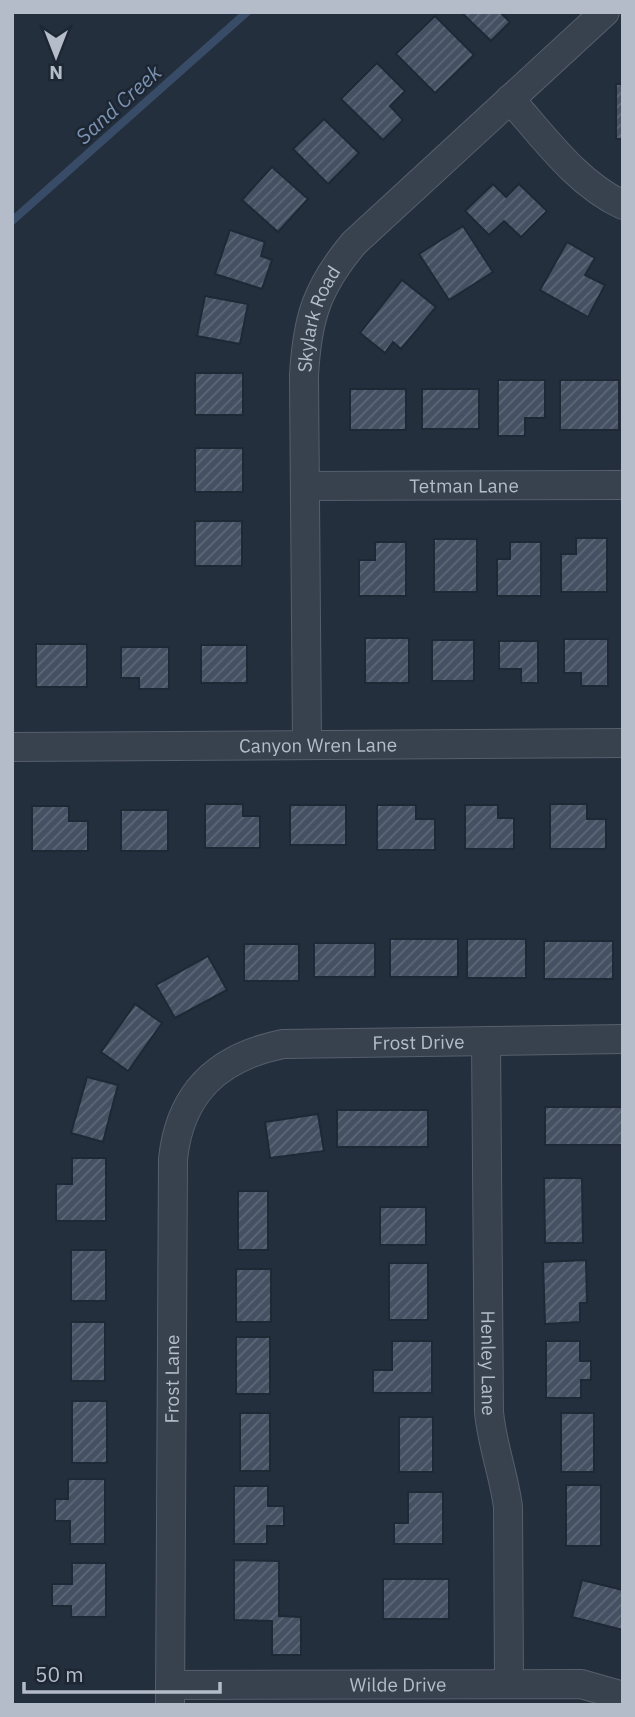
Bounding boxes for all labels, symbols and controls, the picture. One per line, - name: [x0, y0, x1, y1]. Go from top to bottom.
- north arrow: [21, 21, 91, 91]
- water label: Sand Creek: [69, 57, 168, 150]
- text: N: [49, 61, 63, 85]
- street label: Skylark Road: [292, 261, 345, 373]
- street label: Tetman Lane: [409, 473, 519, 498]
- street label: Canyon Wren Lane: [239, 732, 397, 758]
- street label: Frost Drive: [372, 1029, 465, 1055]
- street label: Henley Lane: [476, 1310, 501, 1416]
- street label: Frost Lane: [160, 1334, 184, 1424]
- scale bar: [24, 1650, 220, 1694]
- text: 50 m: [35, 1660, 84, 1688]
- street label: Wilde Drive: [349, 1672, 447, 1697]

